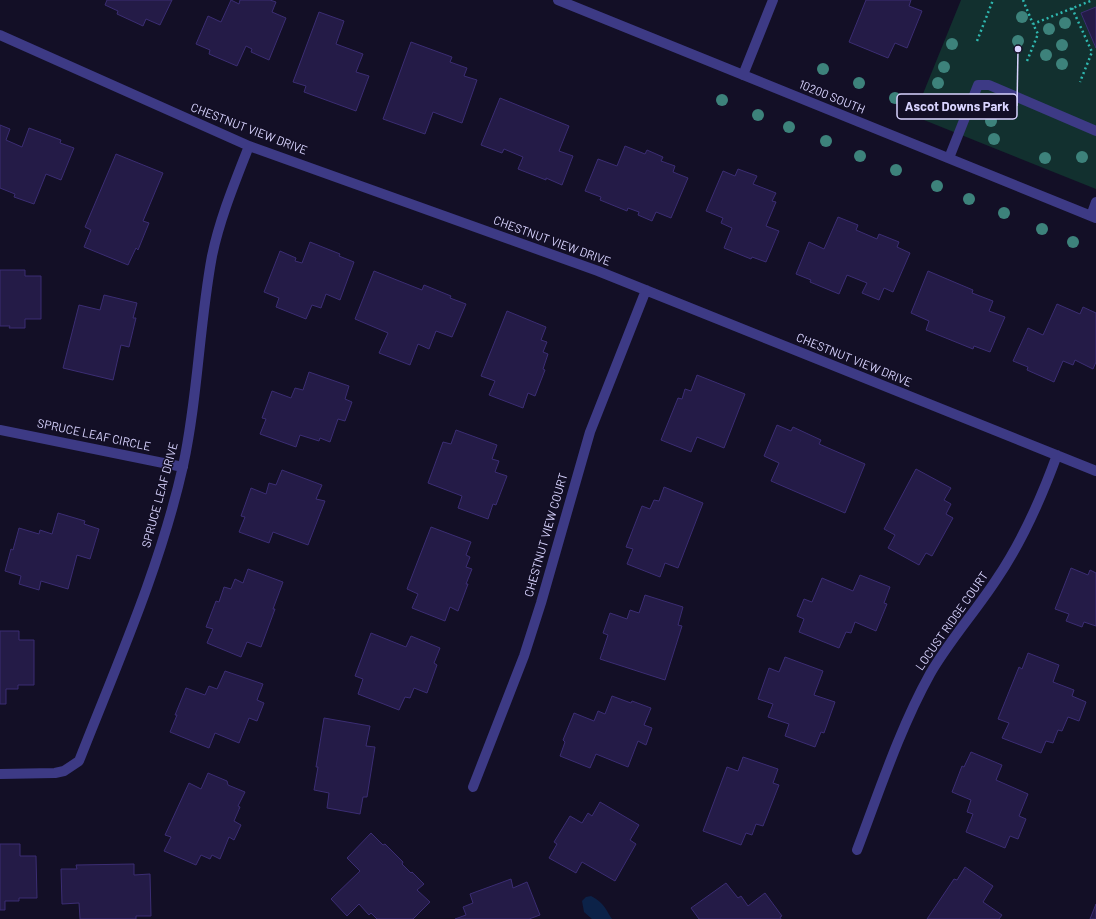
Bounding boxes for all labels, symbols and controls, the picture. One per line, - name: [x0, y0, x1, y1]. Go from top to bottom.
- street label: 10200 SOUTH: [797, 76, 868, 116]
- callout: Ascot Downs Park: [897, 94, 1017, 119]
- text: Ascot Downs Park: [905, 98, 1009, 114]
- street label: CHESTNUT VIEW DRIVE: [189, 99, 310, 157]
- street label: CHESTNUT VIEW DRIVE: [492, 212, 613, 268]
- street label: CHESTNUT VIEW DRIVE: [794, 329, 914, 389]
- street label: SPRUCE LEAF CIRCLE: [36, 415, 152, 453]
- street label: SPRUCE LEAF DRIVE: [138, 440, 180, 549]
- street label: CHESTNUT VIEW COURT: [521, 471, 569, 598]
- street label: LOCUST RIDGE COURT: [912, 568, 991, 672]

